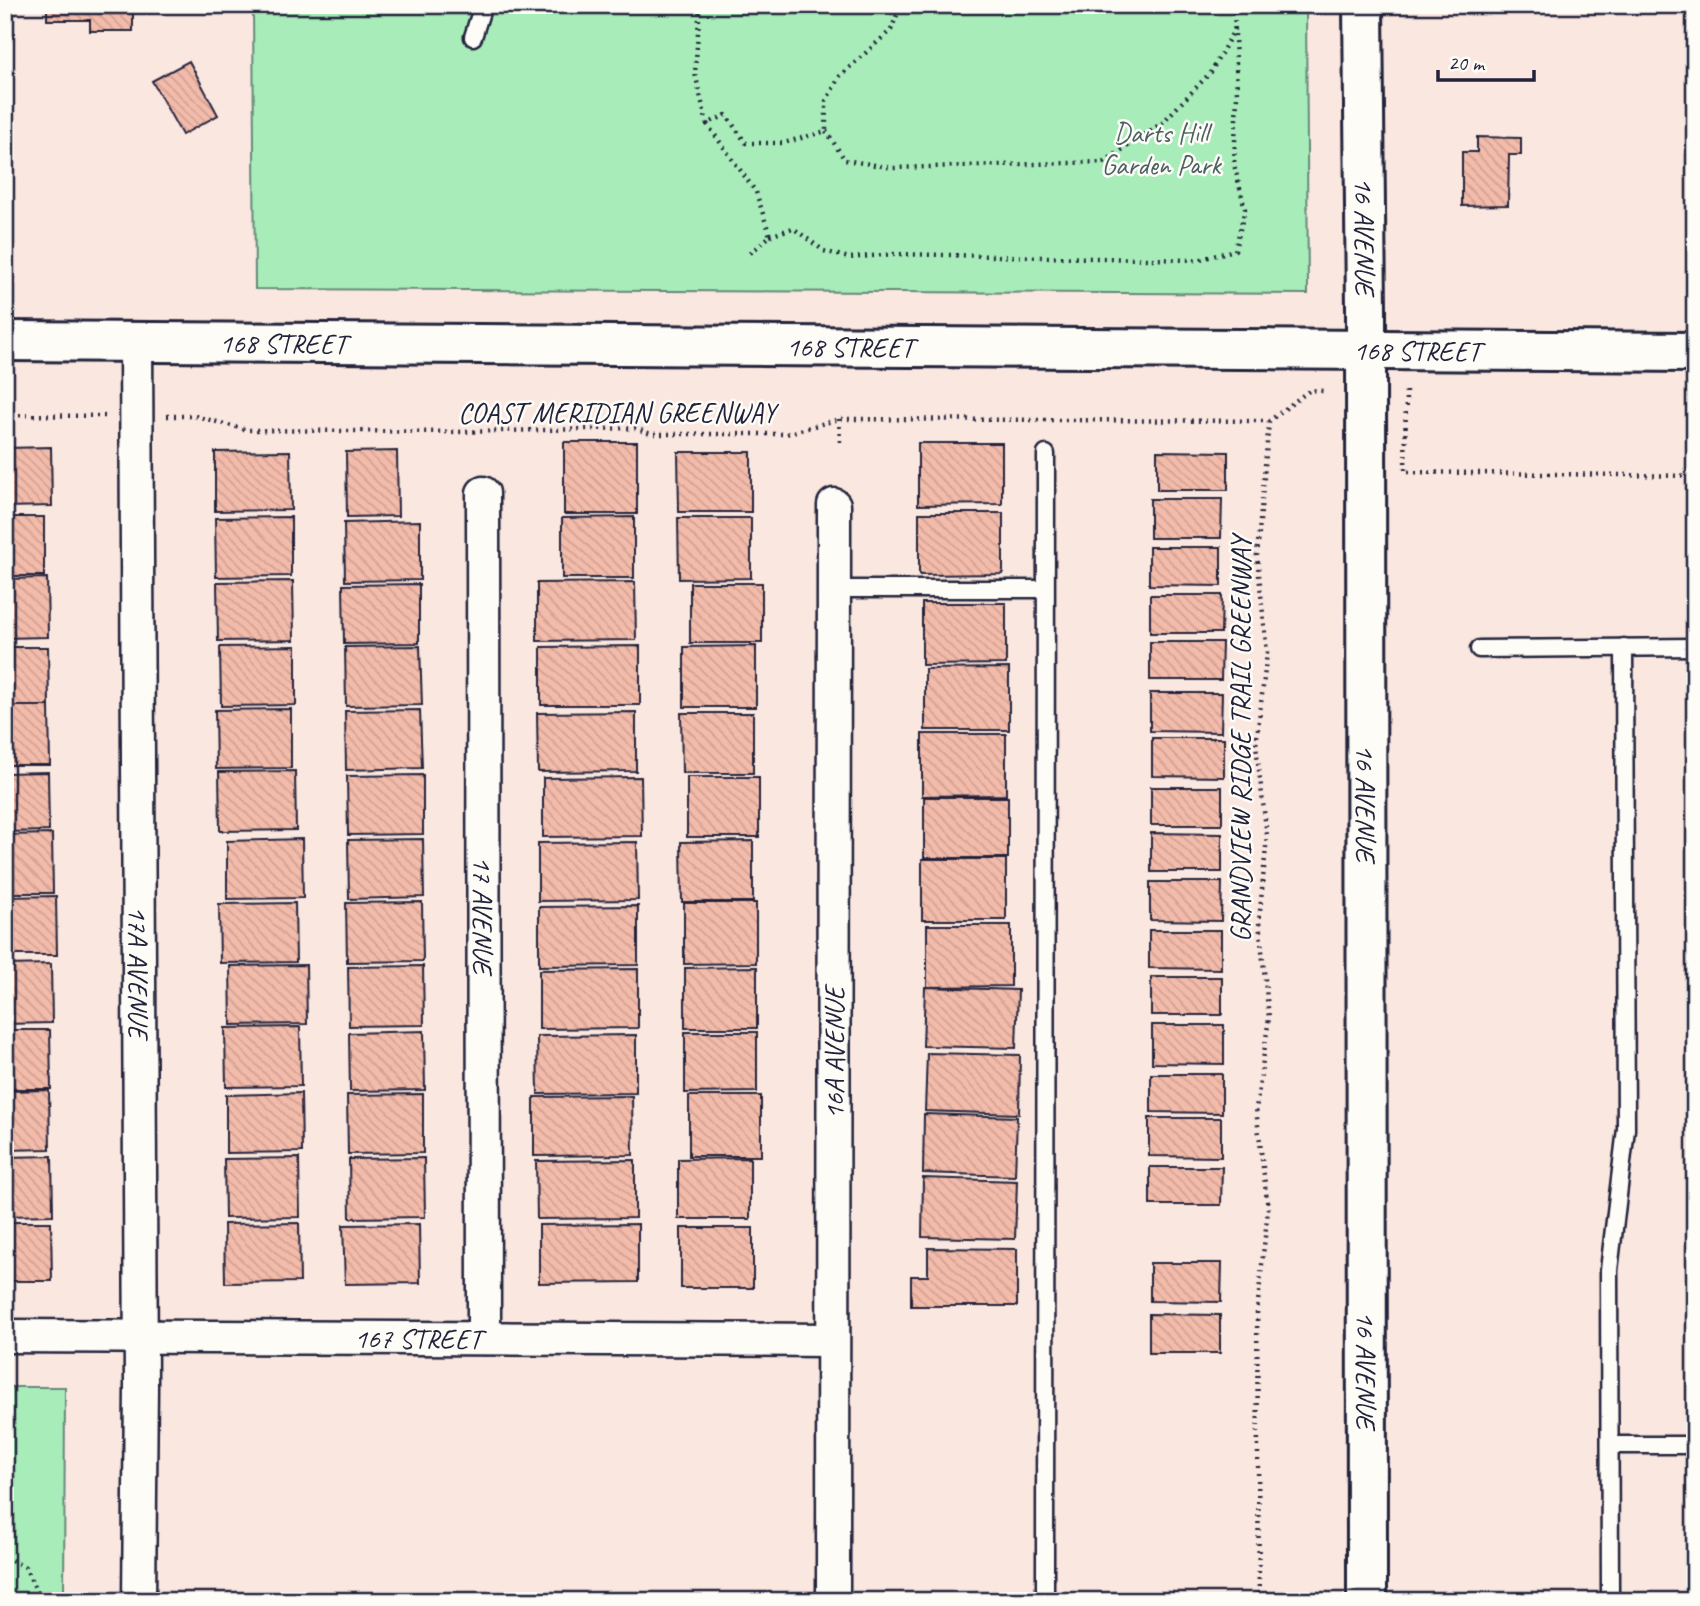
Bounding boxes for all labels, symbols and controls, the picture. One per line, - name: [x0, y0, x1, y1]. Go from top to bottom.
- scale bar: [1438, 38, 1534, 82]
- text: 20 m: [1448, 50, 1486, 76]
- park label: Darts Hill Garden Park: [1101, 115, 1222, 182]
- street label: 16 AVENUE: [1347, 177, 1383, 298]
- street label: 168 STREET: [219, 325, 353, 361]
- street label: 168 STREET: [786, 329, 920, 364]
- street label: 168 STREET: [1353, 332, 1487, 368]
- street label: COAST MERIDIAN GREENWAY: [458, 395, 780, 430]
- street label: GRANDVIEW RIDGE TRAIL GREENWAY: [1223, 532, 1258, 942]
- street label: 16 AVENUE: [1349, 744, 1384, 865]
- street label: 17 AVENUE: [466, 856, 501, 977]
- street label: 17A AVENUE: [121, 906, 157, 1042]
- street label: 16A AVENUE: [816, 983, 851, 1119]
- street label: 16 AVENUE: [1349, 1311, 1384, 1432]
- street label: 167 STREET: [354, 1320, 488, 1356]

